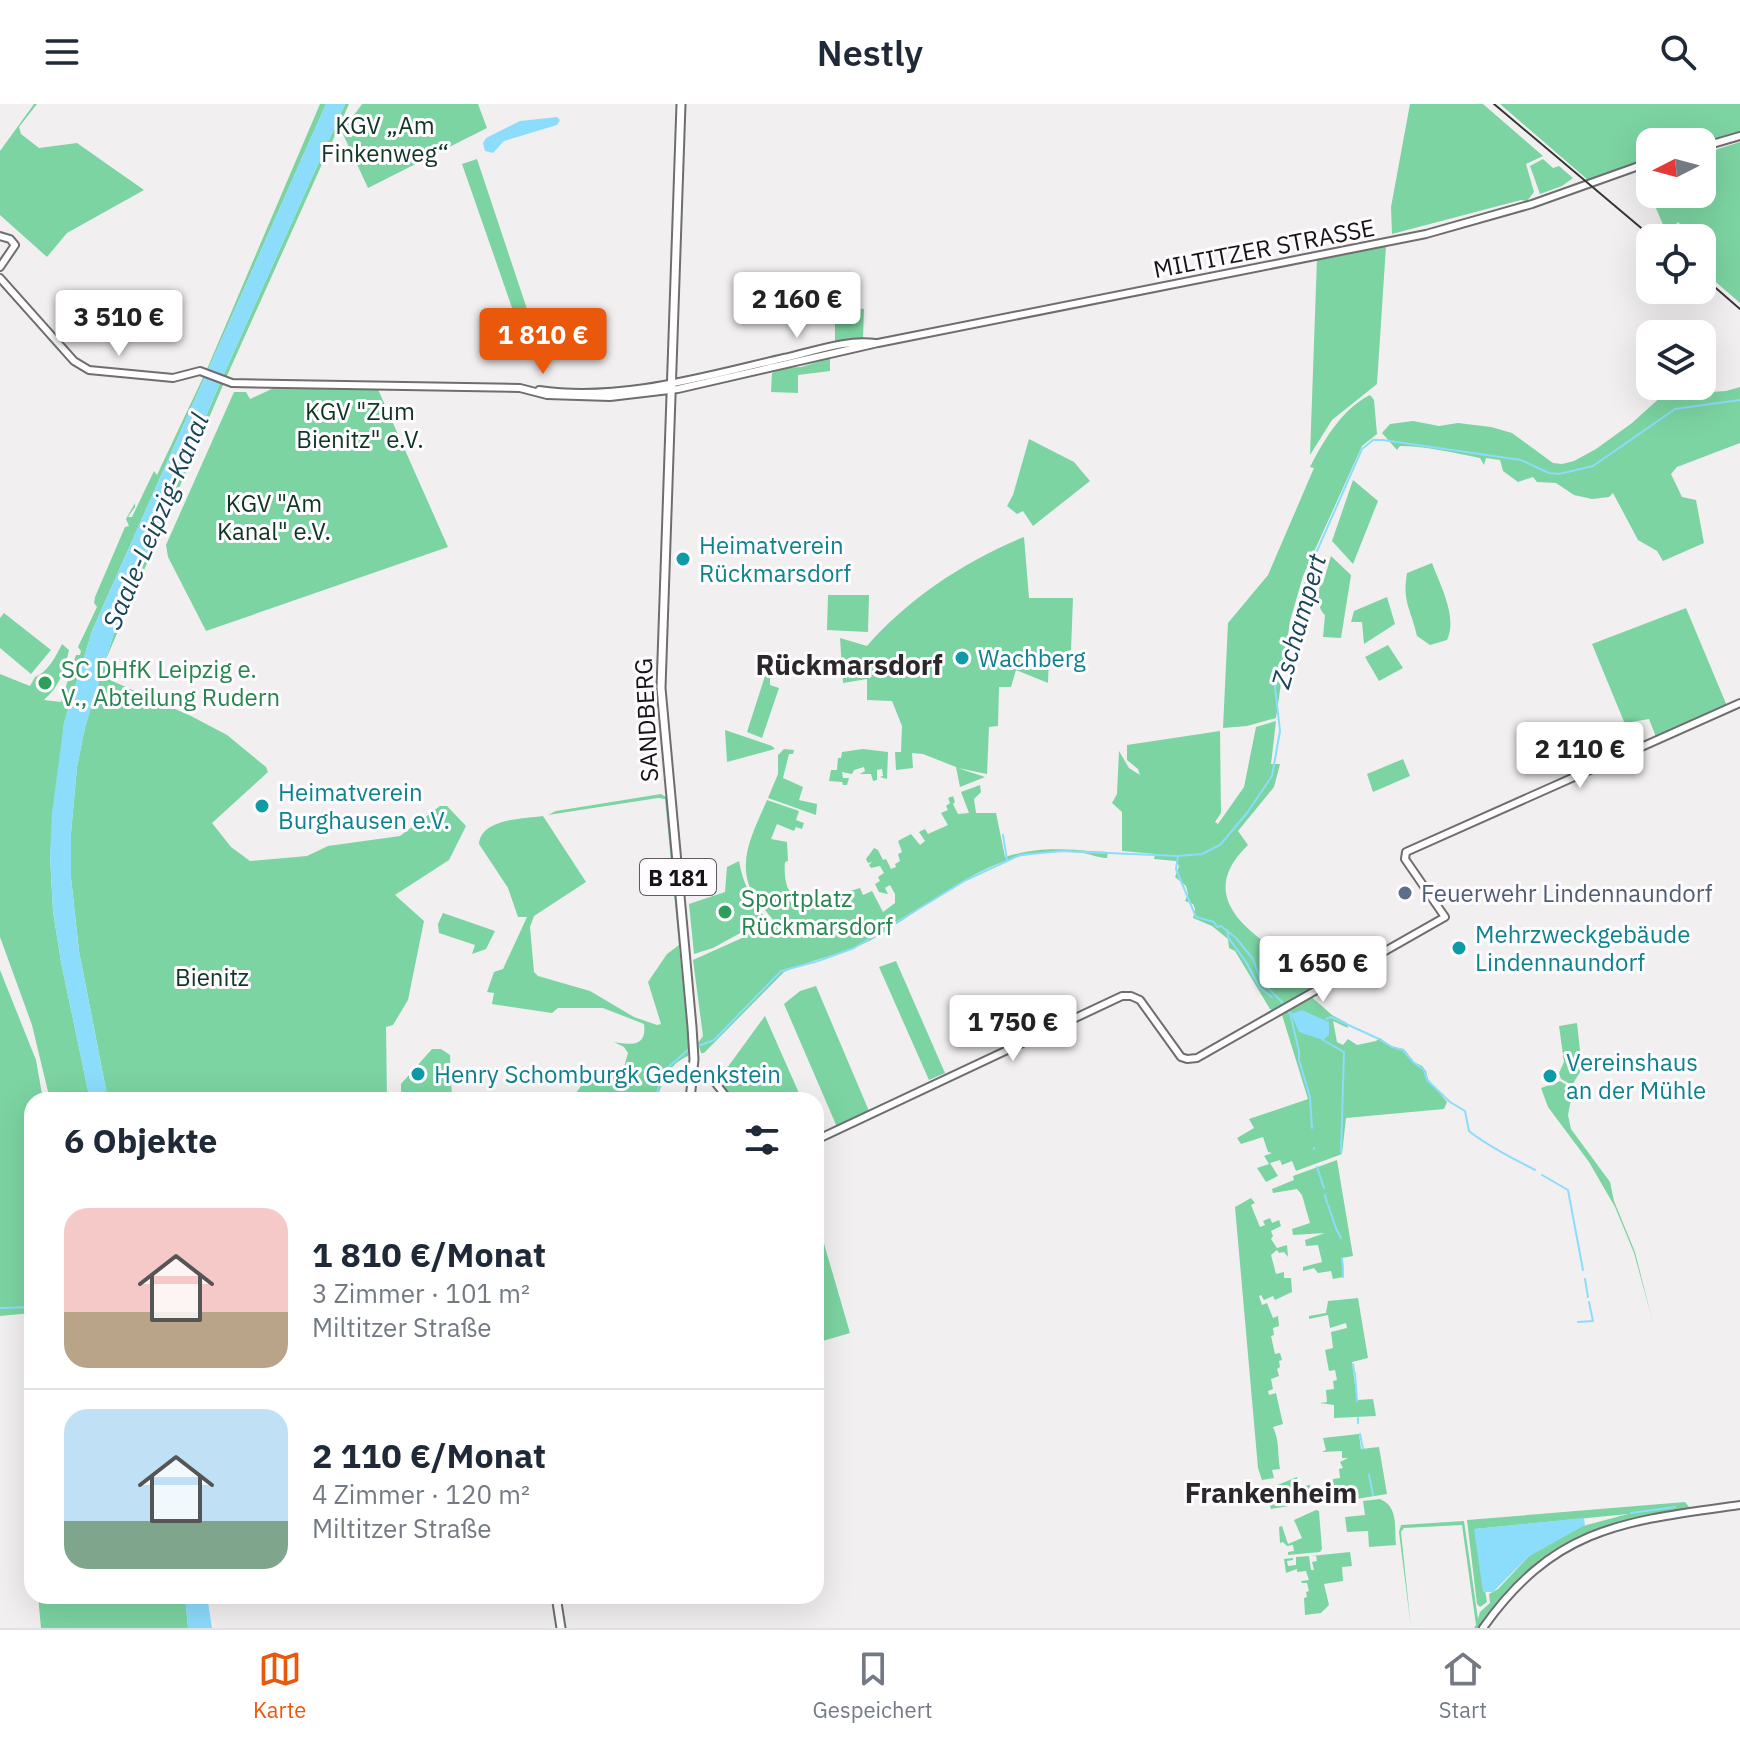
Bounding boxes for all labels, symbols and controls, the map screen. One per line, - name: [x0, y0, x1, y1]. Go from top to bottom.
- text: Nestly: [817, 29, 923, 76]
- icon: menu: [40, 30, 84, 74]
- icon: search: [1656, 30, 1700, 74]
- park label: KGV „Am Finkenweg“: [321, 109, 449, 169]
- north arrow: [1636, 128, 1716, 208]
- map controls: [1636, 128, 1716, 400]
- street label: MILTITZER STRASSE: [1151, 211, 1377, 285]
- button: locate: [1636, 224, 1716, 304]
- pin: 2 160 €: [723, 272, 871, 340]
- text: 2 160 €: [752, 281, 842, 315]
- pin: 3 510 €: [45, 290, 193, 358]
- text: 3 510 €: [74, 299, 164, 333]
- pin: 1 810 €: [469, 308, 617, 376]
- text: 1 810 €: [498, 317, 588, 351]
- button: layers: [1636, 320, 1716, 400]
- park label: KGV "Zum Bienitz" e.V.: [296, 395, 424, 455]
- water label: Saale-Leipzig-Kanal: [94, 408, 216, 634]
- park label: KGV "Am Kanal" e.V.: [217, 487, 331, 547]
- place label: Heimatverein Rückmarsdorf: [699, 529, 851, 589]
- marker: Heimatverein Rückmarsdorf: [674, 550, 692, 568]
- water label: Zschampert: [1262, 550, 1333, 693]
- place label: Wachberg: [978, 642, 1086, 674]
- district label: Rückmarsdorf: [755, 646, 943, 683]
- marker: Wachberg: [953, 649, 971, 667]
- place label: SC DHfK Leipzig e. V., Abteilung Rudern: [61, 653, 280, 713]
- street label: SANDBERG: [627, 657, 665, 783]
- marker: SC DHfK Leipzig e. V., Abteilung Rudern: [36, 674, 54, 692]
- pin: 2 110 €: [1506, 722, 1654, 790]
- text: 2 110 €: [1535, 731, 1625, 765]
- place label: Heimatverein Burghausen e.V.: [278, 776, 450, 836]
- marker: Heimatverein Burghausen e.V.: [253, 797, 271, 815]
- road number: B 181: [640, 859, 716, 895]
- place label: Feuerwehr Lindennaundorf: [1421, 877, 1713, 909]
- place label: Sportplatz Rückmarsdorf: [741, 882, 893, 942]
- marker: Feuerwehr Lindennaundorf: [1396, 884, 1414, 902]
- marker: Sportplatz Rückmarsdorf: [716, 903, 734, 921]
- place label: Mehrzweckgebäude Lindennaundorf: [1475, 918, 1690, 978]
- pin: 1 650 €: [1249, 936, 1397, 1004]
- marker: Mehrzweckgebäude Lindennaundorf: [1450, 939, 1468, 957]
- text: 1 650 €: [1278, 945, 1368, 979]
- park label: Bienitz: [175, 961, 249, 993]
- pin: 1 750 €: [939, 995, 1087, 1063]
- text: 1 750 €: [968, 1004, 1058, 1038]
- place label: Vereinshaus an der Mühle: [1566, 1046, 1706, 1106]
- place label: Henry Schomburgk Gedenkstein: [434, 1058, 781, 1090]
- marker: Henry Schomburgk Gedenkstein: [409, 1065, 427, 1083]
- marker: Vereinshaus an der Mühle: [1541, 1067, 1559, 1085]
- text: 6 Objekte: [64, 1118, 217, 1162]
- icon: filters: [740, 1118, 784, 1162]
- text: 1 810 €/Monat: [312, 1232, 546, 1276]
- icon: home: [128, 1240, 224, 1336]
- text: 3 Zimmer · 101 m²: [312, 1276, 530, 1310]
- text: Miltitzer Straße: [312, 1310, 492, 1344]
- text: 2 110 €/Monat: [312, 1433, 546, 1477]
- icon: home: [128, 1441, 224, 1537]
- district label: Frankenheim: [1185, 1474, 1357, 1511]
- text: 4 Zimmer · 120 m²: [312, 1477, 530, 1511]
- text: Miltitzer Straße: [312, 1511, 492, 1545]
- tab: Karte: [253, 1647, 306, 1724]
- tab: Gespeichert: [813, 1647, 933, 1724]
- tab: Start: [1439, 1647, 1487, 1724]

